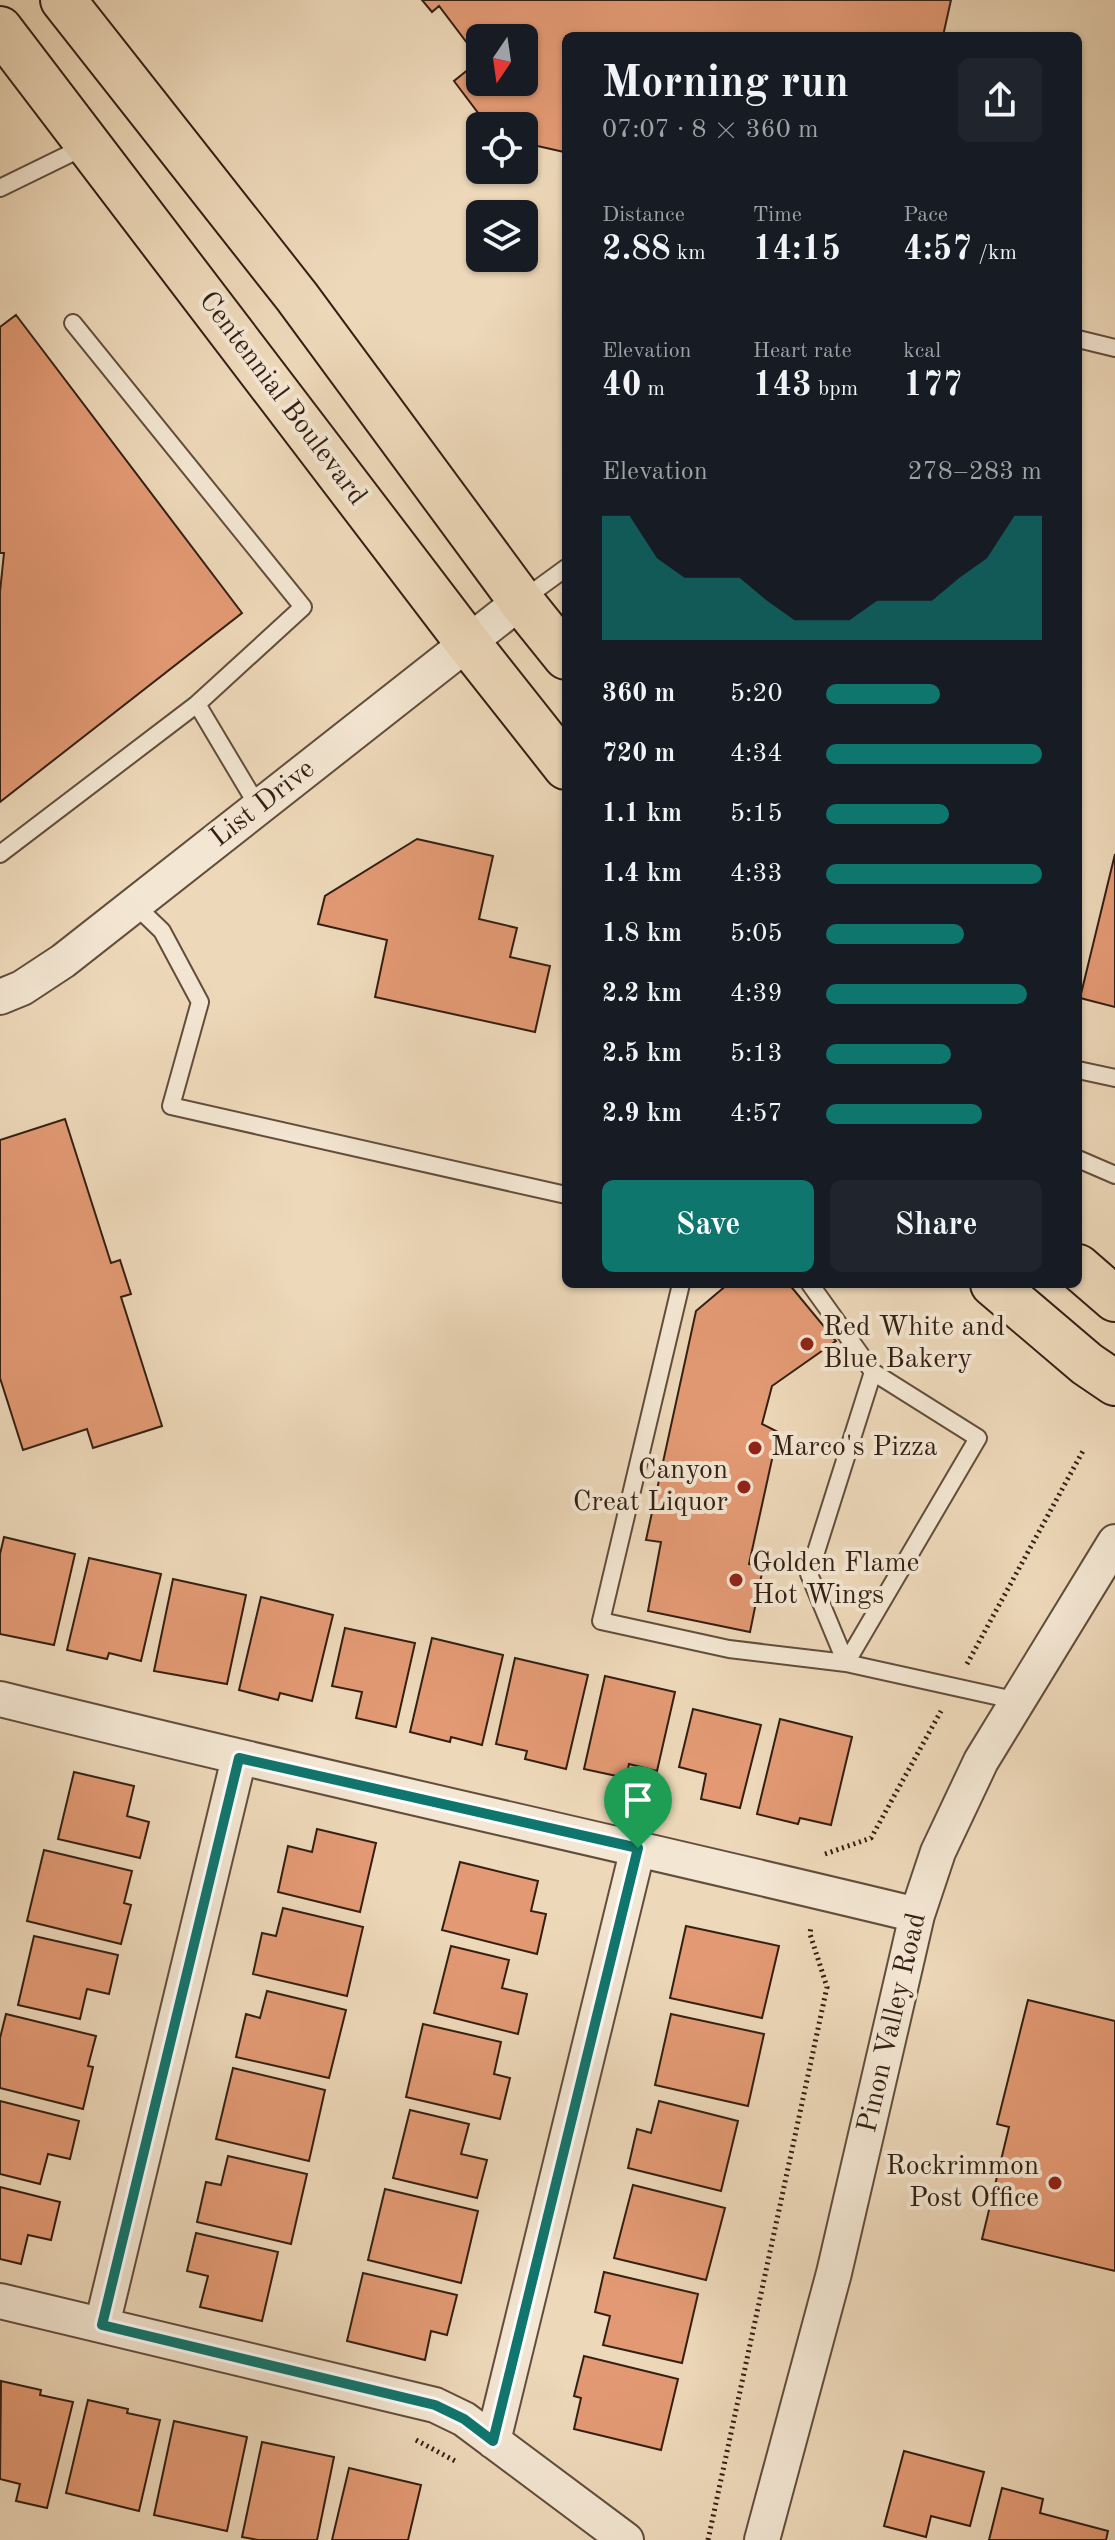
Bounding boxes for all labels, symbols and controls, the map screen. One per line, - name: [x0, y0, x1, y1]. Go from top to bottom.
- north arrow: [466, 24, 538, 96]
- map controls: [466, 24, 538, 272]
- button: share: [958, 58, 1042, 142]
- text: Morning run: [602, 62, 849, 106]
- button: locate: [466, 112, 538, 184]
- text: 07:07 · 8 × 360 m: [602, 117, 819, 143]
- button: layers: [466, 200, 538, 272]
- text: Distance: [602, 204, 685, 226]
- text: Time: [753, 204, 802, 226]
- text: Pace: [903, 204, 948, 226]
- text: 2.88: [602, 233, 671, 267]
- text: 14:15: [753, 233, 841, 267]
- text: 4:57: [903, 233, 972, 267]
- text: km: [671, 242, 706, 264]
- text: /km: [972, 242, 1017, 264]
- street label: Centennial Boulevard: [193, 287, 371, 511]
- text: Elevation: [602, 340, 692, 362]
- text: Heart rate: [753, 340, 852, 362]
- text: kcal: [903, 340, 941, 362]
- text: 40: [602, 369, 641, 403]
- text: 143: [753, 369, 812, 403]
- text: 177: [903, 369, 963, 403]
- text: m: [641, 378, 665, 400]
- text: bpm: [812, 378, 858, 400]
- text: Elevation: [602, 459, 708, 485]
- text: 278–283 m: [907, 459, 1042, 485]
- text: 360 m: [602, 681, 675, 707]
- text: 5:20: [730, 681, 783, 707]
- text: 720 m: [602, 741, 675, 767]
- text: 4:34: [730, 741, 783, 767]
- street label: List Drive: [206, 755, 320, 853]
- text: 1.1 km: [602, 801, 682, 827]
- text: 5:15: [730, 801, 783, 827]
- text: 1.4 km: [602, 861, 682, 887]
- text: 4:33: [730, 861, 783, 887]
- text: 1.8 km: [602, 921, 682, 947]
- text: 5:05: [730, 921, 783, 947]
- text: 2.2 km: [602, 981, 682, 1007]
- text: 4:39: [730, 981, 783, 1007]
- text: 2.5 km: [602, 1041, 682, 1067]
- text: 5:13: [730, 1041, 783, 1067]
- text: 2.9 km: [602, 1101, 682, 1127]
- text: 4:57: [730, 1101, 783, 1127]
- button: Save: [602, 1180, 814, 1272]
- button: Share: [830, 1180, 1042, 1272]
- place label: Red White and Blue Bakery: [823, 1314, 1005, 1374]
- marker: Red White and Blue Bakery: [798, 1335, 816, 1353]
- place label: Marco's Pizza: [771, 1434, 938, 1462]
- marker: Marco's Pizza: [746, 1439, 764, 1457]
- place label: Canyon Creat Liquor: [573, 1457, 728, 1517]
- marker: Canyon Creat Liquor: [735, 1478, 753, 1496]
- place label: Golden Flame Hot Wings: [752, 1550, 920, 1610]
- marker: Golden Flame Hot Wings: [727, 1571, 745, 1589]
- pin: [604, 1766, 672, 1848]
- icon: arrive: [616, 1778, 660, 1822]
- street label: Pinon Valley Road: [854, 1910, 932, 2136]
- place label: Rockrimmon Post Office: [886, 2153, 1039, 2213]
- marker: Rockrimmon Post Office: [1046, 2174, 1064, 2192]

